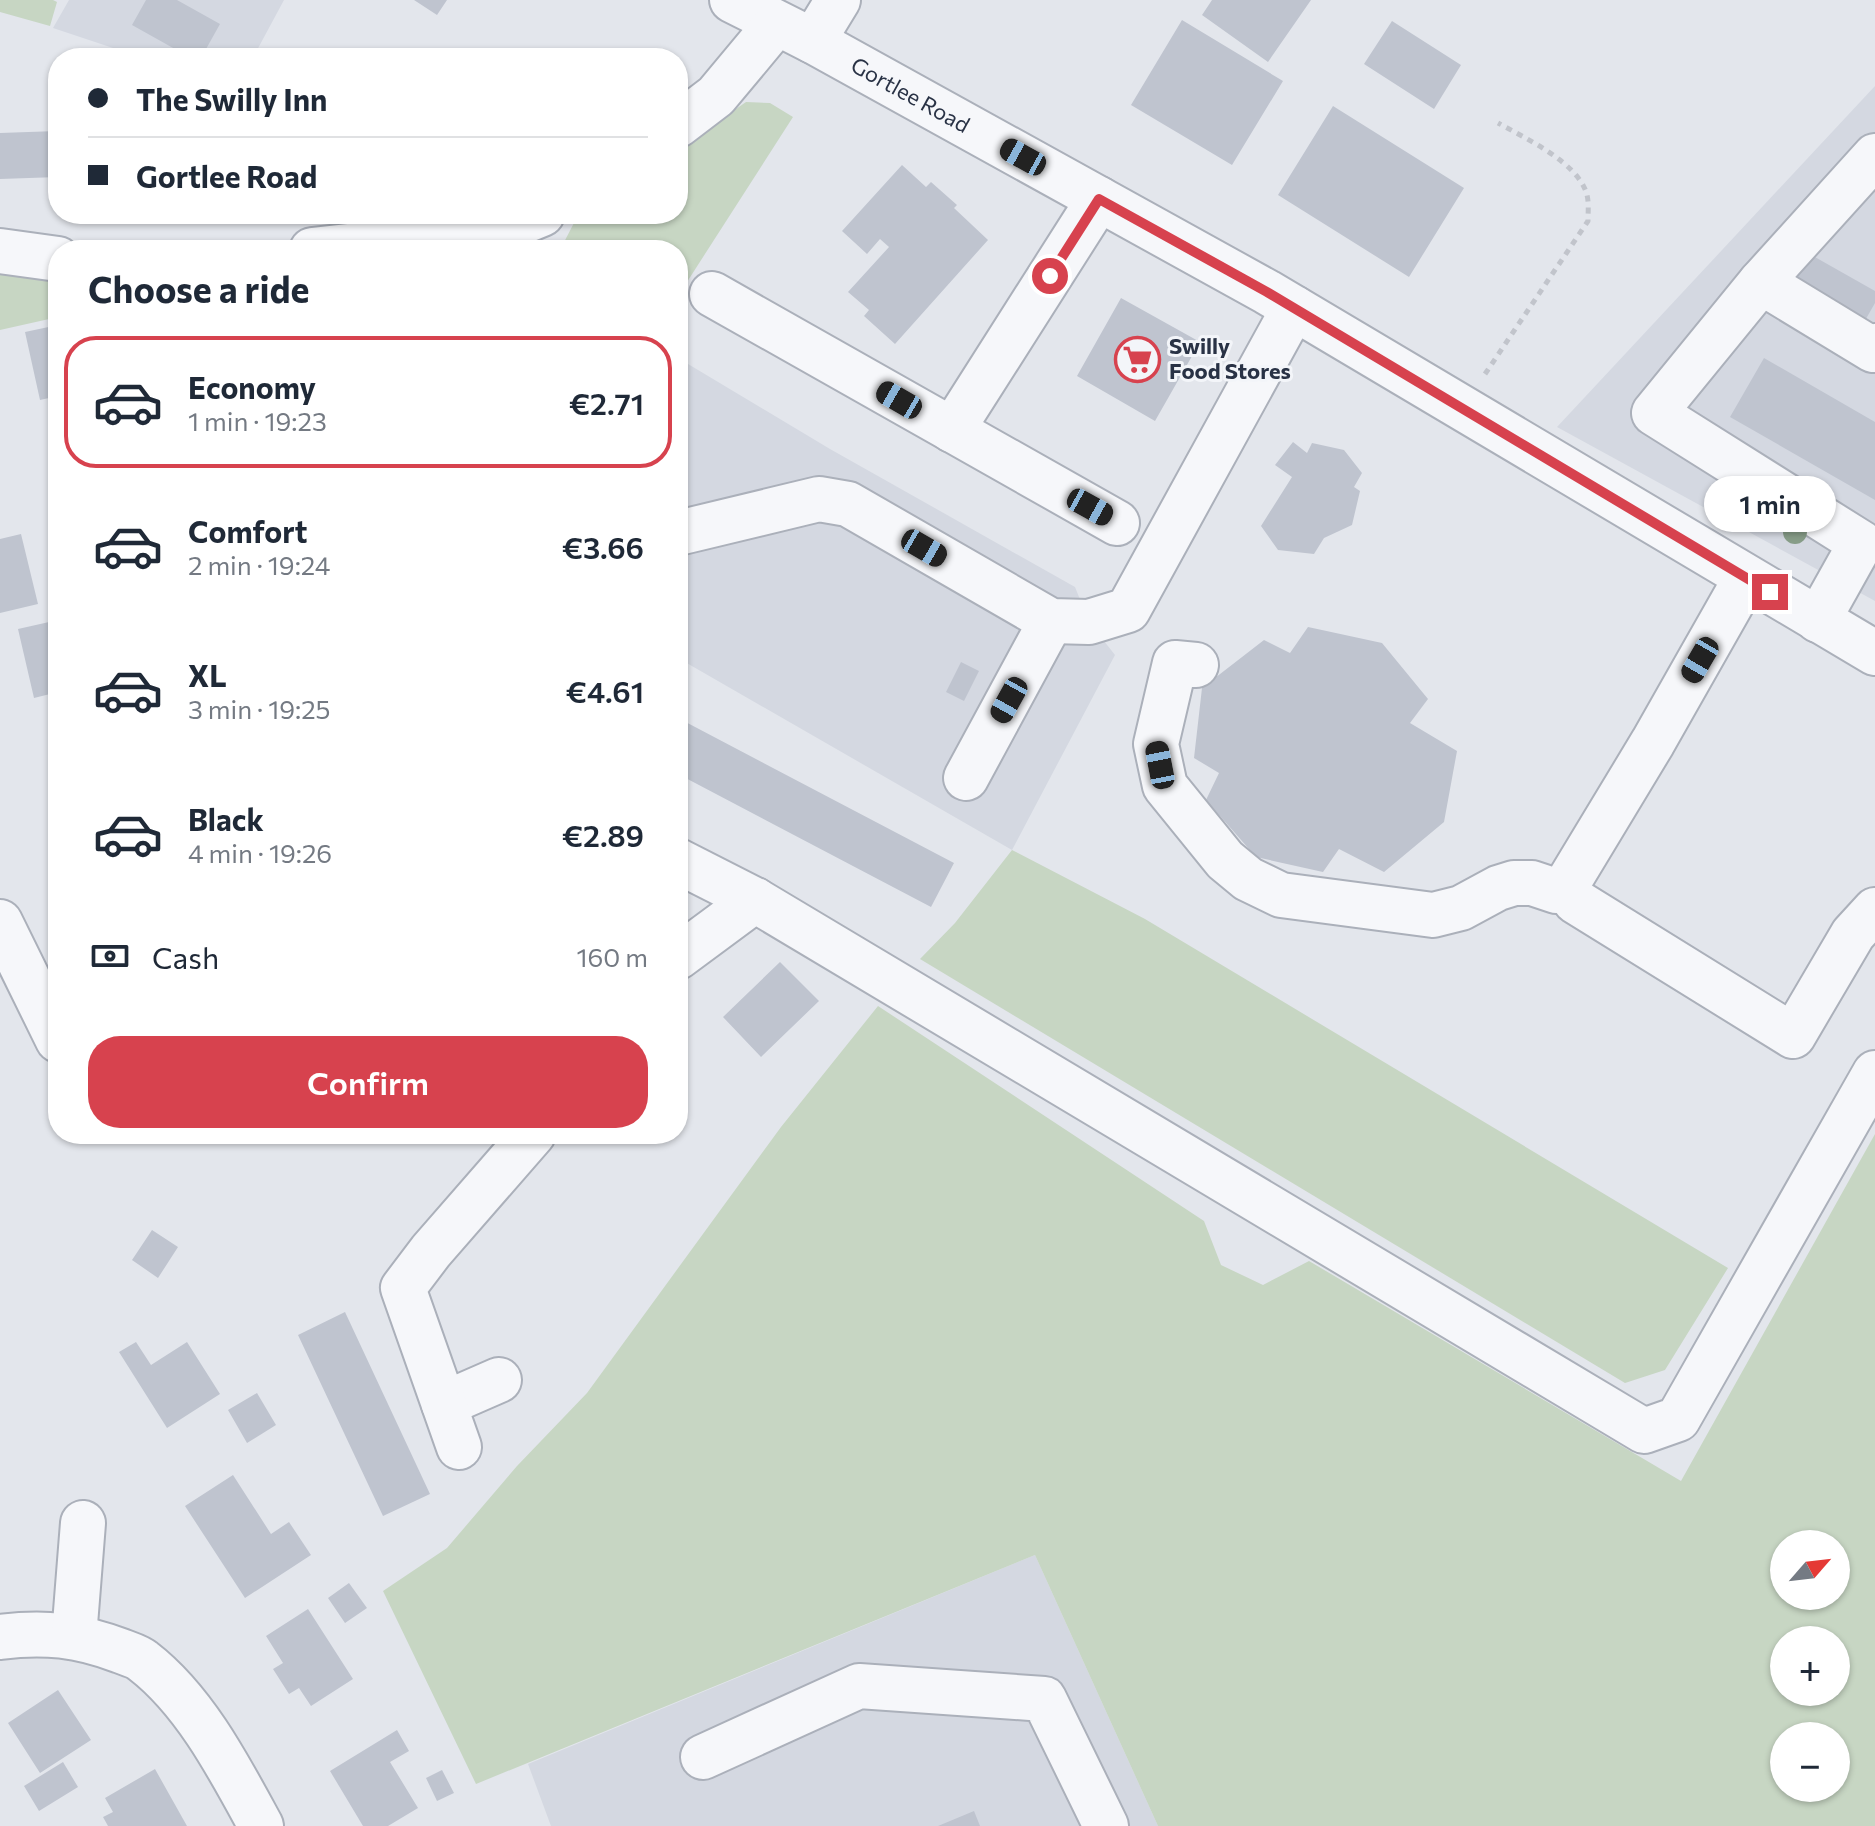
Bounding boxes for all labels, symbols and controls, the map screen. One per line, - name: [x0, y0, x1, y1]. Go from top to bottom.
- street label: Gortlee Road: [846, 51, 975, 138]
- text: The Swilly Inn: [136, 80, 327, 117]
- car: [996, 135, 1050, 179]
- text: Gortlee Road: [136, 157, 317, 194]
- route start: [1032, 258, 1068, 294]
- text: Choose a ride: [88, 266, 309, 310]
- place label: Swilly Food Stores: [1169, 332, 1291, 384]
- supermarket icon: Swilly Food Stores: [1114, 335, 1162, 383]
- icon: car: [92, 366, 164, 438]
- text: Economy: [188, 368, 316, 405]
- car: [872, 378, 926, 422]
- text: €2.71: [569, 384, 644, 421]
- text: 1 min · 19:23: [188, 405, 327, 436]
- callout: 1 min: [1704, 476, 1836, 532]
- car: [1063, 485, 1117, 529]
- text: 1 min: [1739, 488, 1801, 519]
- icon: car: [92, 510, 164, 582]
- text: Comfort: [188, 512, 307, 549]
- car: [897, 526, 951, 570]
- text: €3.66: [562, 528, 644, 565]
- text: 2 min · 19:24: [188, 549, 330, 580]
- route end: [1752, 574, 1788, 610]
- car: [1678, 633, 1722, 687]
- icon: car: [92, 654, 164, 726]
- text: XL: [188, 656, 227, 693]
- text: €4.61: [566, 672, 644, 709]
- car: [987, 673, 1031, 727]
- text: 3 min · 19:25: [188, 693, 331, 724]
- car: [1144, 739, 1176, 791]
- icon: car: [92, 798, 164, 870]
- text: Black: [188, 800, 264, 837]
- text: €2.89: [562, 816, 644, 853]
- text: 4 min · 19:26: [188, 837, 332, 868]
- icon: cash: [88, 934, 132, 978]
- text: Cash: [152, 938, 219, 975]
- text: 160 m: [576, 941, 648, 972]
- button: Confirm: [88, 1036, 648, 1128]
- north arrow: [1770, 1530, 1850, 1610]
- map controls: [1770, 1530, 1850, 1802]
- button: +: [1770, 1626, 1850, 1706]
- button: −: [1770, 1722, 1850, 1802]

